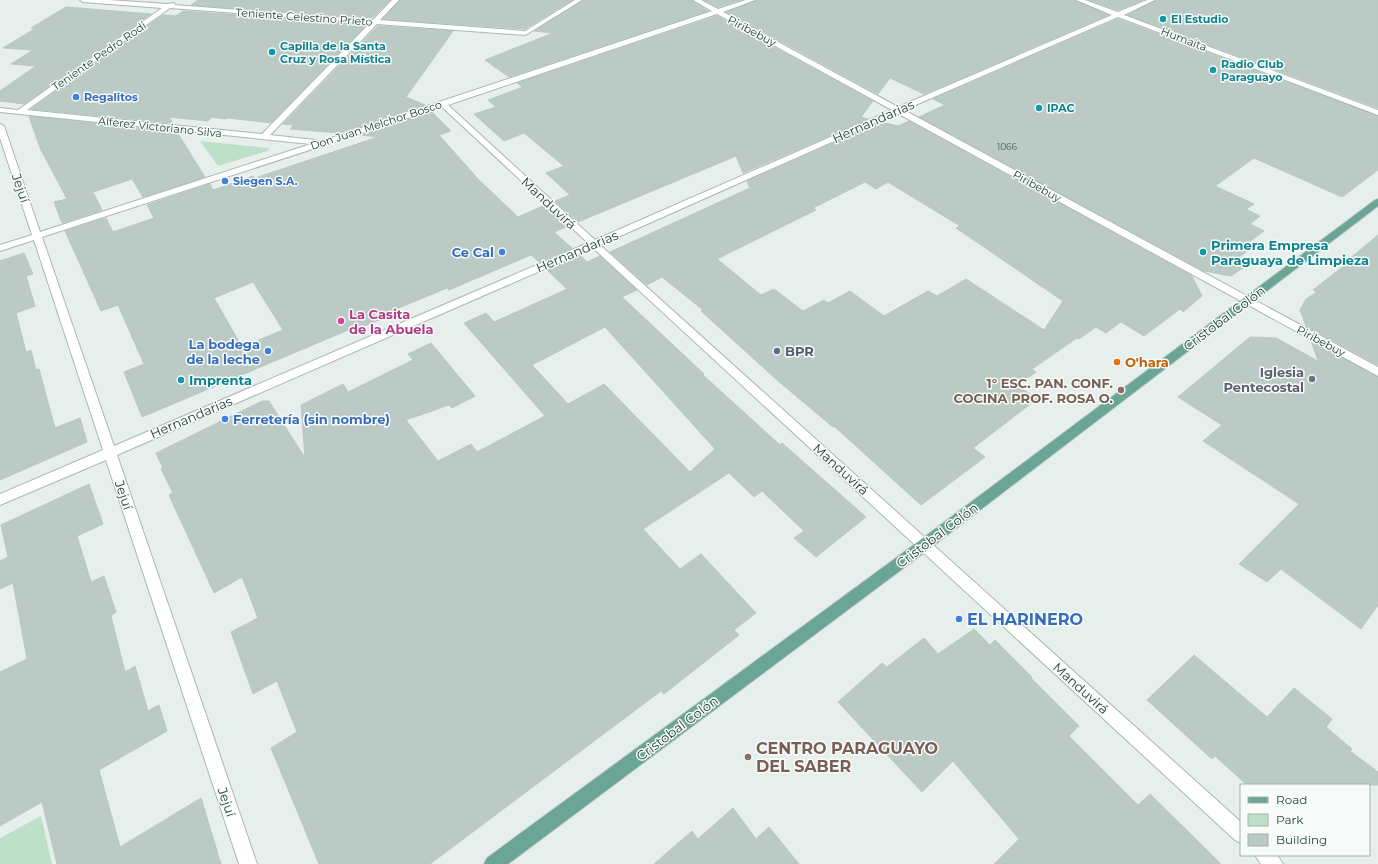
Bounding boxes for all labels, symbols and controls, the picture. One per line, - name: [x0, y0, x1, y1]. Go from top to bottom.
- street label: Teniente Celestino Prieto: [235, 5, 373, 29]
- street label: Piribebuy: [725, 12, 779, 50]
- place label: El Estudio: [1171, 12, 1228, 26]
- marker: El Estudio: [1158, 14, 1168, 24]
- street label: Teniente Pedro Rodi: [49, 18, 149, 94]
- street label: Humaita: [1159, 24, 1209, 54]
- place label: Capilla de la Santa Cruz y Rosa Mística: [280, 39, 391, 66]
- marker: Capilla de la Santa Cruz y Rosa Mística: [267, 47, 277, 57]
- place label: Radio Club Paraguayo: [1221, 57, 1284, 84]
- marker: Radio Club Paraguayo: [1208, 65, 1218, 75]
- place label: Regalitos: [84, 90, 138, 104]
- marker: Regalitos: [71, 92, 81, 102]
- street label: Hernandarias: [830, 96, 916, 146]
- street label: Don Juan Melchor Bosco: [308, 97, 444, 153]
- place label: IPAC: [1047, 101, 1074, 115]
- marker: IPAC: [1034, 103, 1044, 113]
- street label: Alferez Victoriano Silva: [97, 114, 223, 140]
- house number: 1066: [997, 141, 1018, 152]
- street label: Piribebuy: [1010, 167, 1064, 205]
- street label: Jejuí: [8, 170, 34, 205]
- place label: Siegen S.A.: [233, 174, 298, 188]
- street label: Manduvirá: [518, 174, 580, 232]
- marker: Siegen S.A.: [220, 176, 230, 186]
- street label: Hernandarias: [533, 226, 621, 276]
- place label: Primera Empresa Paraguaya de Limpieza: [1211, 237, 1369, 268]
- place label: Ce Cal: [452, 244, 494, 260]
- marker: Ce Cal: [497, 247, 507, 257]
- marker: Primera Empresa Paraguaya de Limpieza: [1198, 247, 1208, 257]
- street label: Cristobal Colón: [1180, 282, 1268, 354]
- place label: La Casita de la Abuela: [349, 306, 434, 337]
- marker: La Casita de la Abuela: [336, 316, 346, 326]
- street label: Piribebuy: [1294, 322, 1348, 360]
- place label: La bodega de la leche: [187, 336, 260, 367]
- place label: BPR: [785, 343, 814, 359]
- marker: La bodega de la leche: [263, 346, 273, 356]
- marker: BPR: [772, 346, 782, 356]
- place label: O'hara: [1125, 354, 1169, 370]
- marker: O'hara: [1112, 357, 1122, 367]
- place label: Iglesia Pentecostal: [1223, 364, 1304, 395]
- place label: Imprenta: [189, 372, 252, 388]
- marker: Iglesia Pentecostal: [1307, 374, 1317, 384]
- marker: Imprenta: [176, 375, 186, 385]
- place label: 1° ESC. PAN. CONF. COCINA PROF. ROSA O.: [953, 375, 1113, 406]
- marker: 1° ESC. PAN. CONF. COCINA PROF. ROSA O.: [1116, 385, 1126, 395]
- street label: Hernandarias: [147, 392, 235, 442]
- place label: Ferretería (sin nombre): [233, 411, 390, 427]
- marker: Ferretería (sin nombre): [220, 414, 230, 424]
- street label: Manduvirá: [810, 440, 872, 498]
- street label: Jejuí: [111, 477, 137, 512]
- street label: Cristobal Colón: [893, 499, 981, 571]
- place label: EL HARINERO: [967, 610, 1083, 629]
- marker: EL HARINERO: [954, 614, 964, 624]
- street label: Manduvirá: [1050, 659, 1112, 717]
- street label: Cristobal Colón: [633, 692, 721, 764]
- place label: CENTRO PARAGUAYO DEL SABER: [756, 739, 938, 776]
- marker: CENTRO PARAGUAYO DEL SABER: [743, 752, 753, 762]
- street label: Jejuí: [214, 784, 240, 819]
- legend: [1240, 784, 1370, 856]
- text: Road: [1276, 792, 1307, 807]
- text: Park: [1276, 812, 1304, 827]
- text: Building: [1276, 832, 1327, 847]

